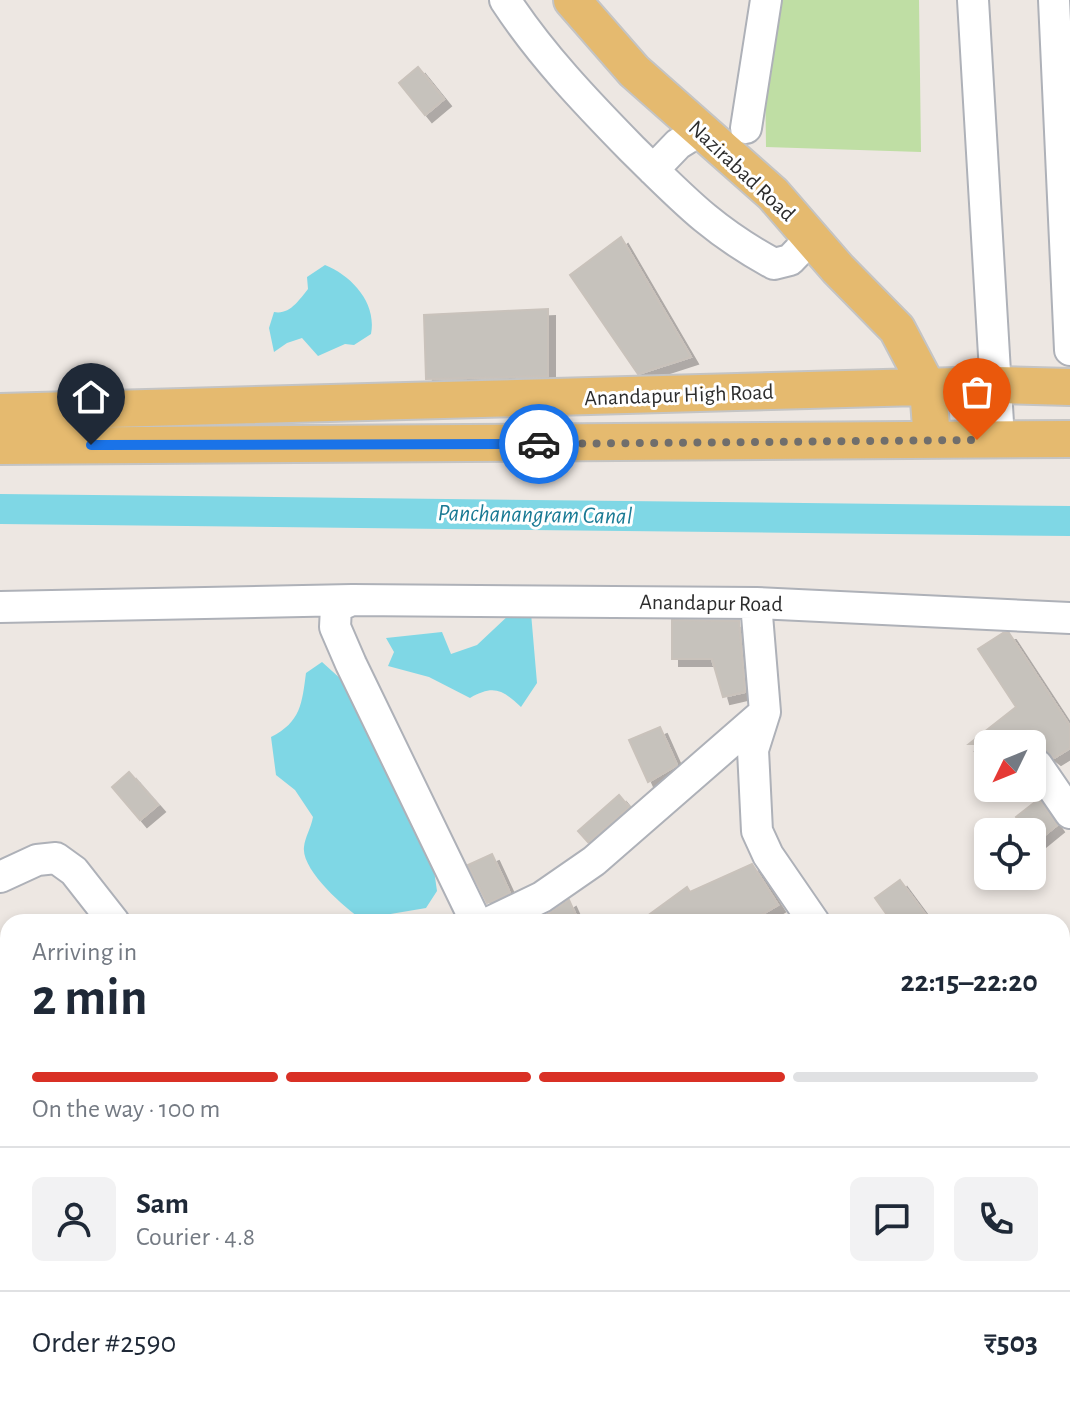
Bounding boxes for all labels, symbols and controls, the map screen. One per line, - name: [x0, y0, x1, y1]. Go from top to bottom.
- street label: Nazirabad Road: [685, 116, 799, 226]
- pin: [943, 358, 1011, 440]
- pin: [57, 363, 125, 445]
- icon: bag: [955, 370, 999, 414]
- icon: home: [69, 375, 113, 419]
- street label: Anandapur High Road: [584, 381, 774, 409]
- courier: [499, 404, 579, 484]
- icon: car: [517, 422, 561, 466]
- water label: Panchanangram Canal: [437, 501, 633, 529]
- street label: Anandapur Road: [639, 591, 783, 615]
- north arrow: [974, 730, 1046, 802]
- map controls: [974, 730, 1046, 890]
- button: locate: [974, 818, 1046, 890]
- text: Arriving in: [32, 939, 137, 965]
- text: 22:15–22:20: [900, 967, 1038, 997]
- text: 2 min: [32, 972, 147, 1024]
- text: On the way · 100 m: [32, 1096, 220, 1122]
- button: person: [32, 1177, 116, 1261]
- button: chat: [850, 1177, 934, 1261]
- button: phone: [954, 1177, 1038, 1261]
- text: Sam: [136, 1189, 189, 1219]
- text: Courier · 4.8: [136, 1224, 255, 1250]
- text: Order #2590: [32, 1328, 176, 1358]
- text: ₹503: [984, 1328, 1038, 1358]

